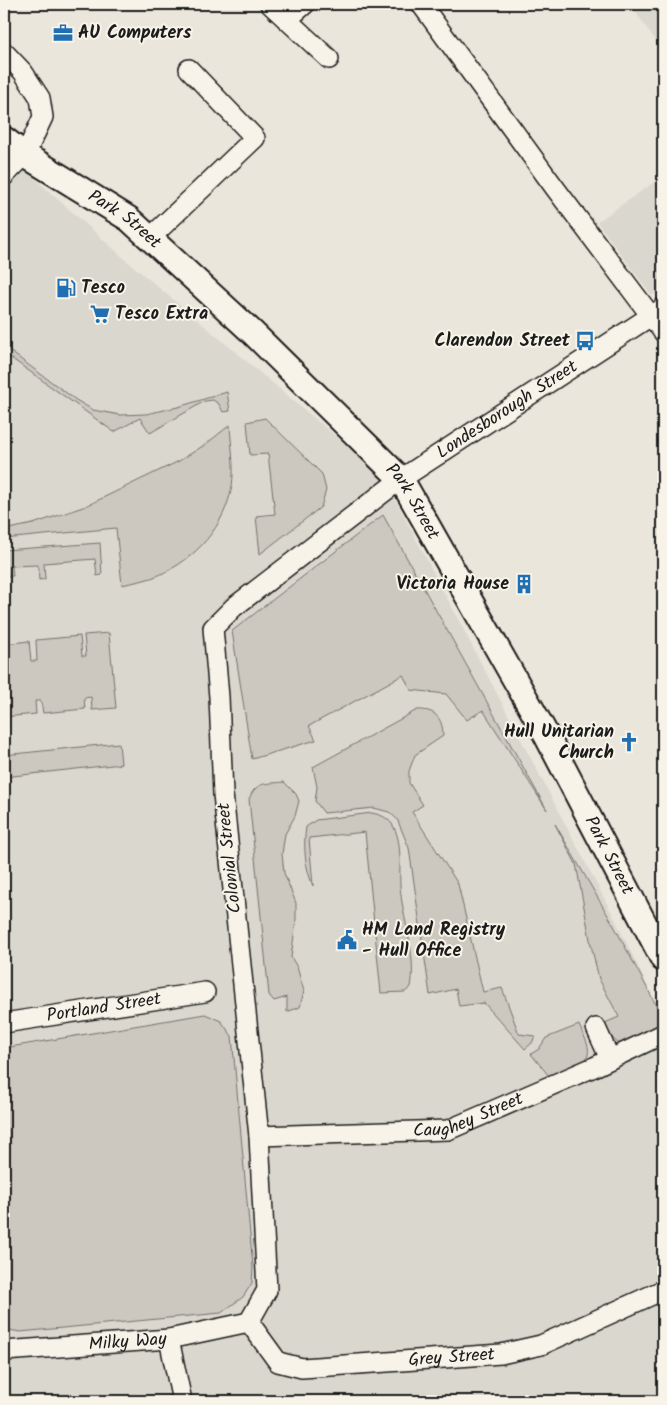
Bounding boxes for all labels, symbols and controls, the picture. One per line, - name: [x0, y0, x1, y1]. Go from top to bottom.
- place label: AU Computers: [78, 19, 192, 48]
- office icon: AU Computers: [52, 22, 74, 44]
- street label: Park Street: [82, 182, 168, 257]
- place label: Tesco: [81, 274, 125, 303]
- fuel station icon: Tesco: [55, 277, 77, 299]
- place label: Tesco Extra: [115, 300, 208, 329]
- supermarket icon: Tesco Extra: [89, 303, 111, 325]
- place label: Clarendon Street: [435, 327, 571, 356]
- bus stop icon: Clarendon Street: [574, 330, 596, 352]
- street label: Londesborough Street: [431, 352, 585, 467]
- street label: Park Street: [378, 456, 448, 546]
- place label: Victoria House: [396, 570, 509, 599]
- building icon: Victoria House: [513, 573, 535, 595]
- place label: Hull Unitarian Church: [504, 718, 614, 768]
- church icon: Hull Unitarian Church: [618, 731, 640, 753]
- street label: Colonial Street: [210, 800, 250, 915]
- street label: Park Street: [576, 811, 642, 901]
- place label: HM Land Registry - Hull Office: [362, 916, 506, 966]
- public building icon: HM Land Registry - Hull Office: [336, 929, 358, 951]
- street label: Portland Street: [45, 984, 164, 1031]
- street label: Caughey Street: [413, 1084, 529, 1146]
- street label: Milky Way: [88, 1325, 168, 1359]
- street label: Grey Street: [407, 1340, 497, 1375]

